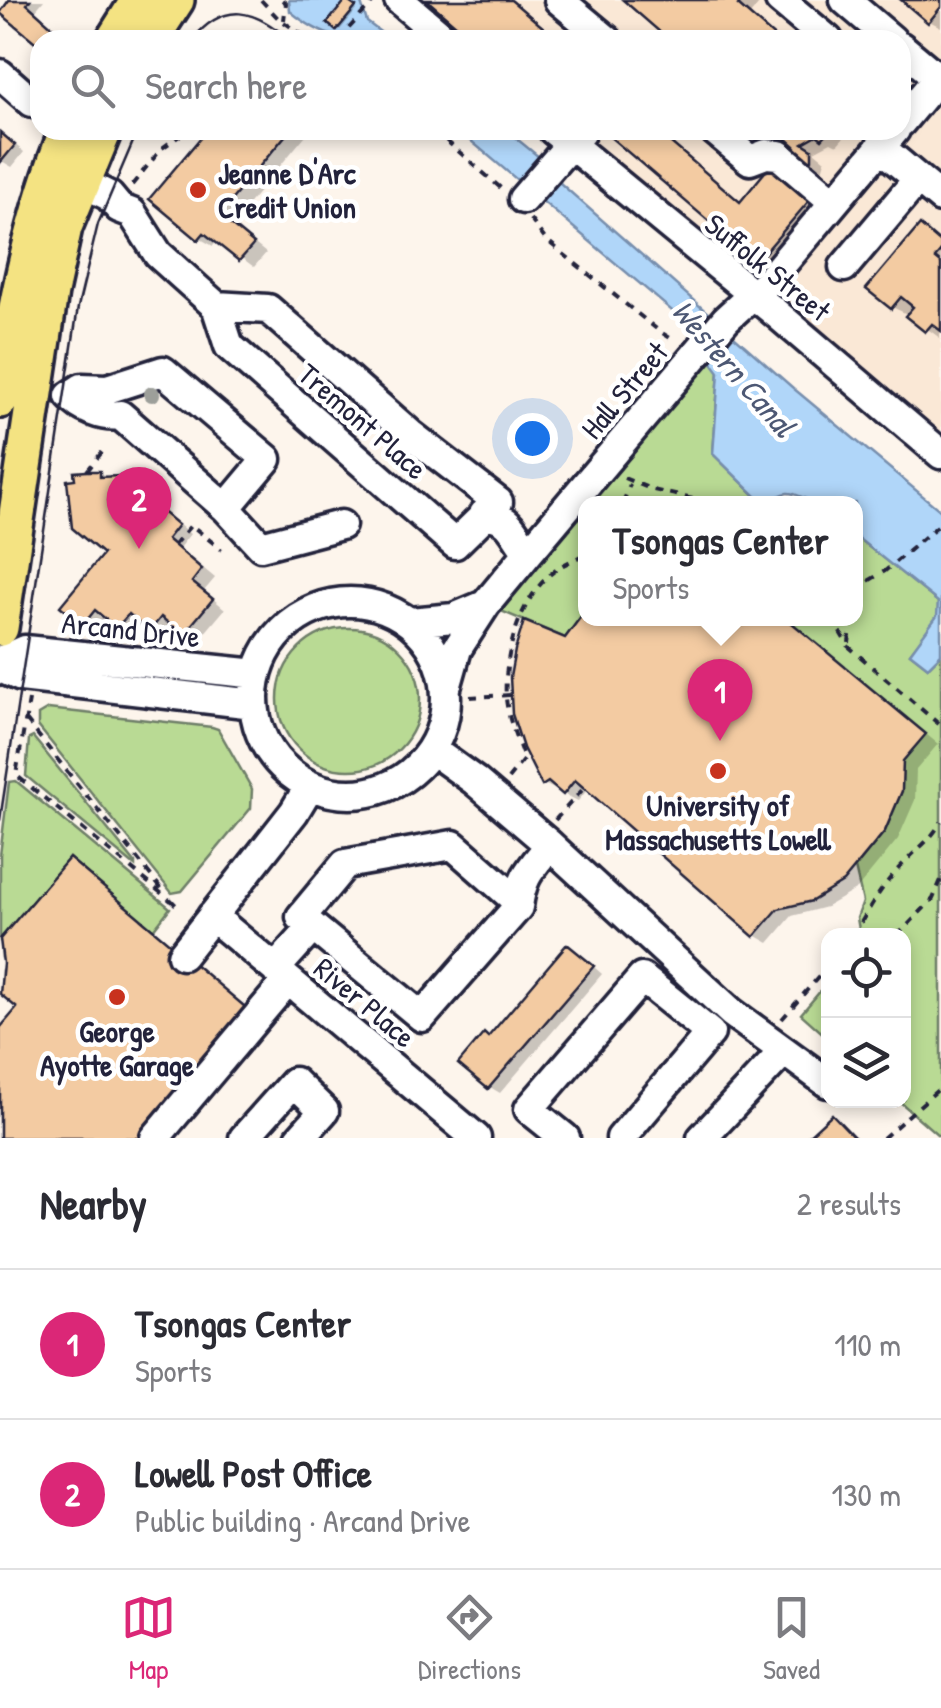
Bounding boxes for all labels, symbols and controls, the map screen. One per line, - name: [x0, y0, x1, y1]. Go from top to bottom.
- search box: [30, 30, 911, 140]
- icon: search: [65, 58, 120, 113]
- text: Search here: [145, 59, 307, 111]
- place label: Jeanne D'Arc Credit Union: [218, 153, 356, 227]
- marker: Jeanne D'Arc Credit Union: [187, 179, 209, 201]
- street label: Suffolk Street: [697, 204, 840, 330]
- water label: Western Canal: [663, 290, 806, 447]
- street label: Hall Street: [572, 332, 677, 447]
- street label: Tremont Place: [290, 354, 436, 488]
- your location: [507, 413, 558, 464]
- pin: 2: [106, 466, 172, 549]
- popup: [578, 496, 863, 626]
- text: Tsongas Center: [612, 514, 829, 566]
- text: Sports: [612, 566, 689, 609]
- street label: Arcand Drive: [60, 602, 202, 656]
- pin: 1: [688, 658, 752, 741]
- marker: University of Massachusetts Lowell: [707, 760, 729, 782]
- place label: University of Massachusetts Lowell: [605, 785, 832, 859]
- map controls: [821, 928, 911, 1108]
- button: locate: [821, 928, 911, 1018]
- street label: River Place: [306, 948, 424, 1056]
- marker: George Ayotte Garage: [106, 986, 128, 1008]
- place label: George Ayotte Garage: [40, 1011, 194, 1086]
- button: layers: [821, 1018, 911, 1108]
- text: Nearby: [40, 1175, 147, 1232]
- text: 2 results: [797, 1182, 901, 1225]
- text: Tsongas Center: [135, 1297, 351, 1349]
- text: 1: [67, 1323, 78, 1366]
- text: 110 m: [834, 1323, 901, 1366]
- text: Sports: [135, 1349, 212, 1392]
- text: Lowell Post Office: [135, 1447, 372, 1499]
- text: 2: [65, 1473, 80, 1516]
- text: 130 m: [832, 1473, 901, 1516]
- text: Public building · Arcand Drive: [135, 1499, 470, 1542]
- tab: Map: [121, 1590, 176, 1688]
- tab: Directions: [418, 1590, 521, 1688]
- tab: Saved: [763, 1590, 820, 1688]

